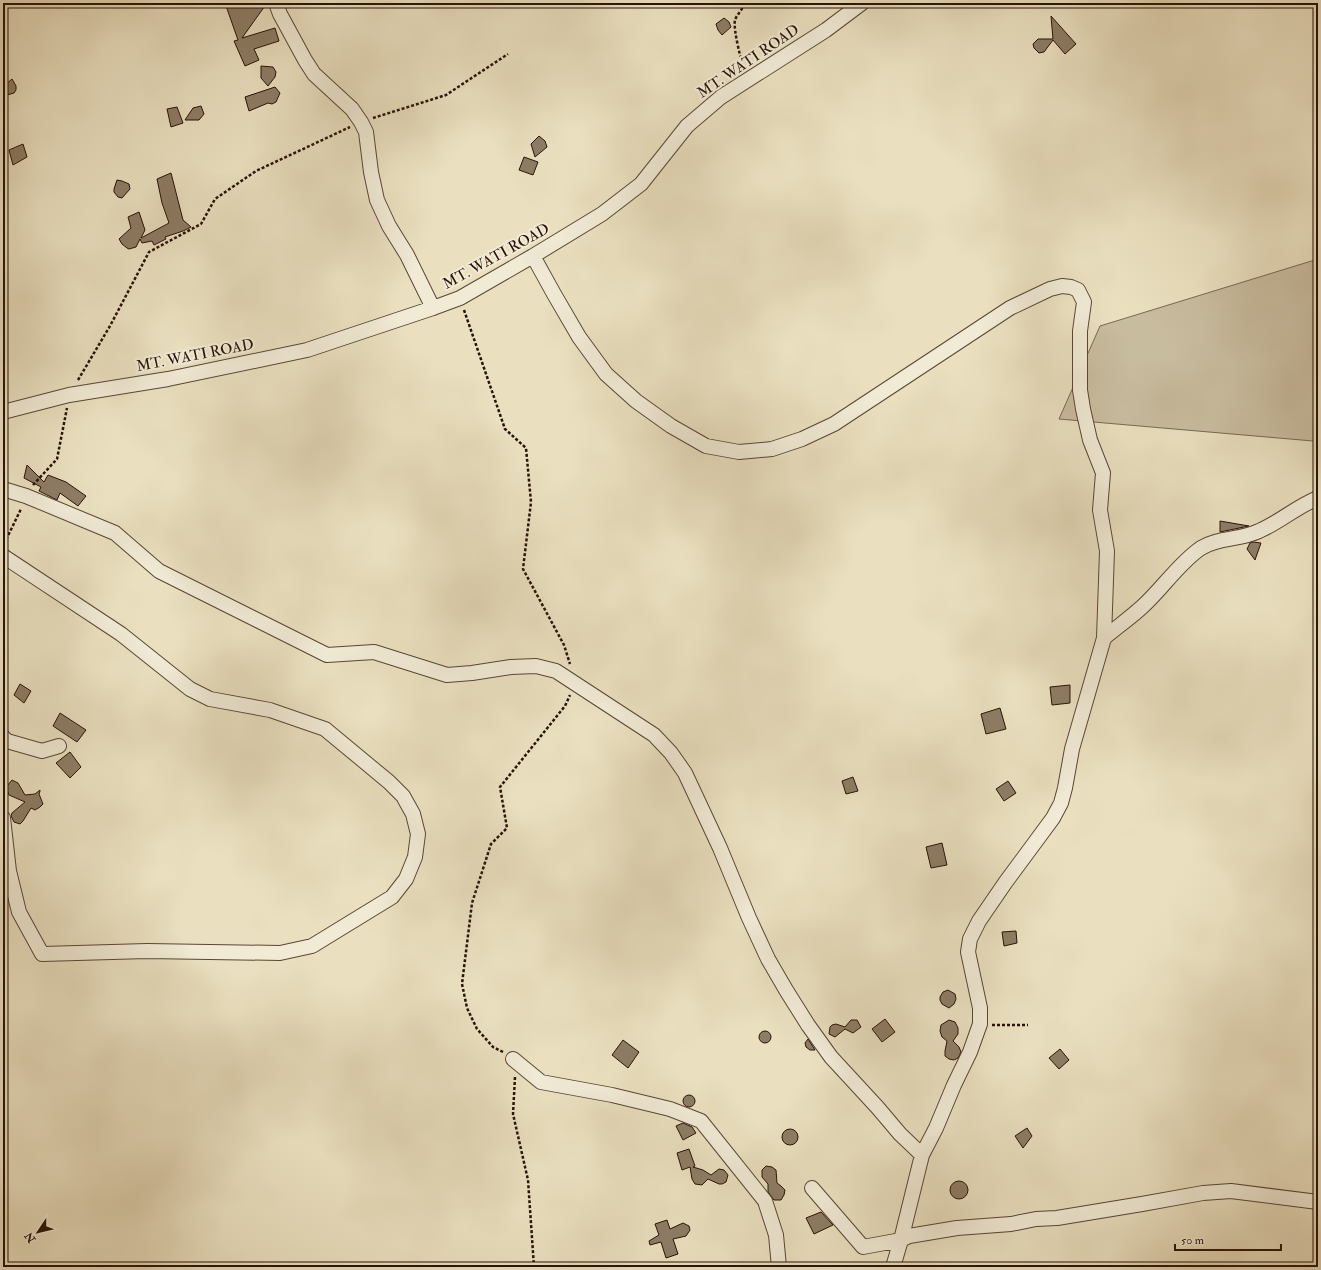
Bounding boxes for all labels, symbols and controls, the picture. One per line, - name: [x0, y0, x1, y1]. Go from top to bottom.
- street label: MT. WATI ROAD: [694, 20, 803, 103]
- street label: MT. WATI ROAD: [440, 219, 553, 294]
- street label: MT. WATI ROAD: [135, 335, 255, 376]
- north arrow: [18, 1212, 58, 1252]
- scale bar: [1175, 1226, 1281, 1252]
- text: N: [21, 1229, 39, 1246]
- text: 50 m: [1181, 1233, 1205, 1248]

